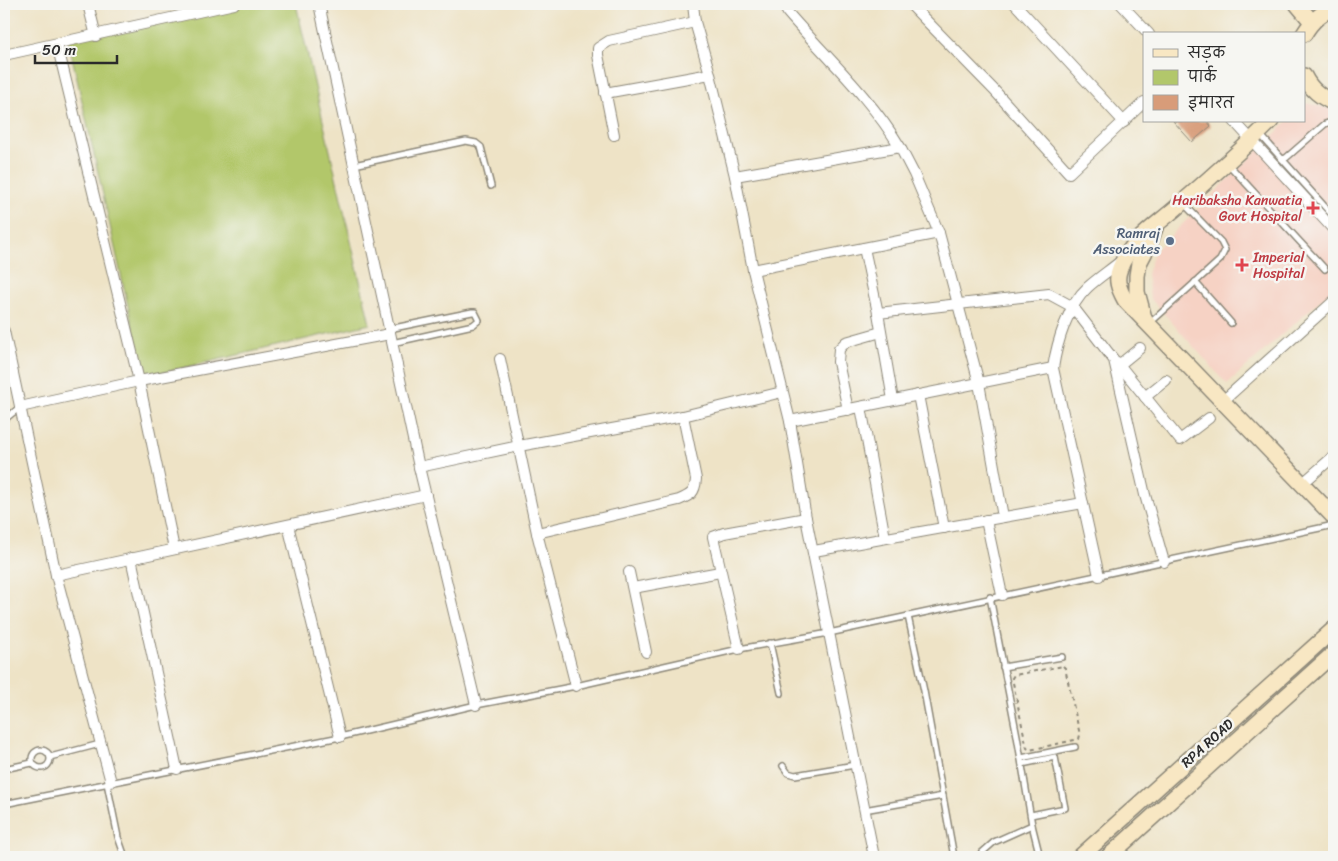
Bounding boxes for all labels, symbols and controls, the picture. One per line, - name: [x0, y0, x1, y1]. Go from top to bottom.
- scale bar: [35, 32, 118, 64]
- legend: [1143, 32, 1306, 122]
- text: 50 m: [42, 37, 77, 63]
- text: सड़क: [1187, 40, 1226, 66]
- text: पार्क: [1187, 64, 1218, 90]
- text: इमारत: [1188, 90, 1235, 116]
- place label: Haribaksha Kanwatia Govt Hospital: [1172, 188, 1303, 229]
- marker: Haribaksha Kanwatia Govt Hospital: [1306, 201, 1320, 215]
- place label: Ramraj Associates: [1092, 221, 1161, 262]
- marker: Ramraj Associates: [1164, 235, 1176, 247]
- place label: Imperial Hospital: [1252, 245, 1306, 286]
- marker: Imperial Hospital: [1235, 258, 1249, 272]
- street label: RPA ROAD: [1175, 712, 1240, 774]

